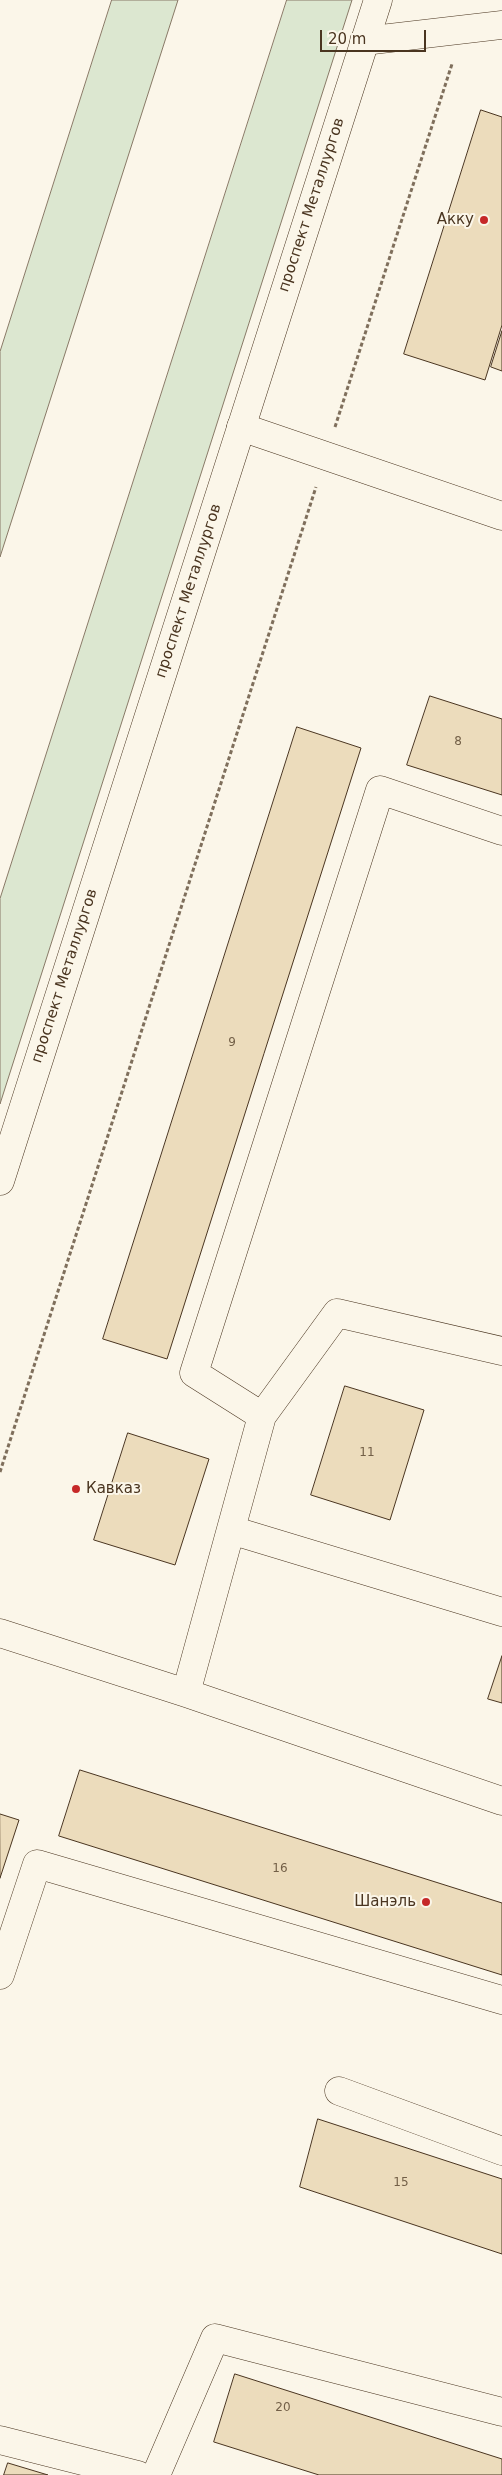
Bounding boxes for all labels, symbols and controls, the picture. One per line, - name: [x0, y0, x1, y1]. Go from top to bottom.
- scale bar: [322, 20, 428, 52]
- text: 20 m: [328, 30, 366, 48]
- street label: проспект Металлургов: [275, 116, 349, 294]
- place label: Акку: [437, 211, 474, 229]
- marker: Акку: [478, 214, 490, 226]
- street label: проспект Металлургов: [152, 502, 226, 680]
- house number: 8: [454, 735, 462, 749]
- street label: проспект Металлургов: [28, 887, 102, 1065]
- house number: 9: [228, 1036, 236, 1050]
- house number: 11: [359, 1446, 375, 1460]
- place label: Кавказ: [86, 1480, 141, 1498]
- marker: Кавказ: [70, 1483, 82, 1495]
- house number: 16: [272, 1862, 288, 1876]
- place label: Шанэль: [354, 1893, 416, 1911]
- marker: Шанэль: [420, 1896, 432, 1908]
- house number: 15: [393, 2176, 409, 2190]
- house number: 20: [275, 2401, 291, 2415]

